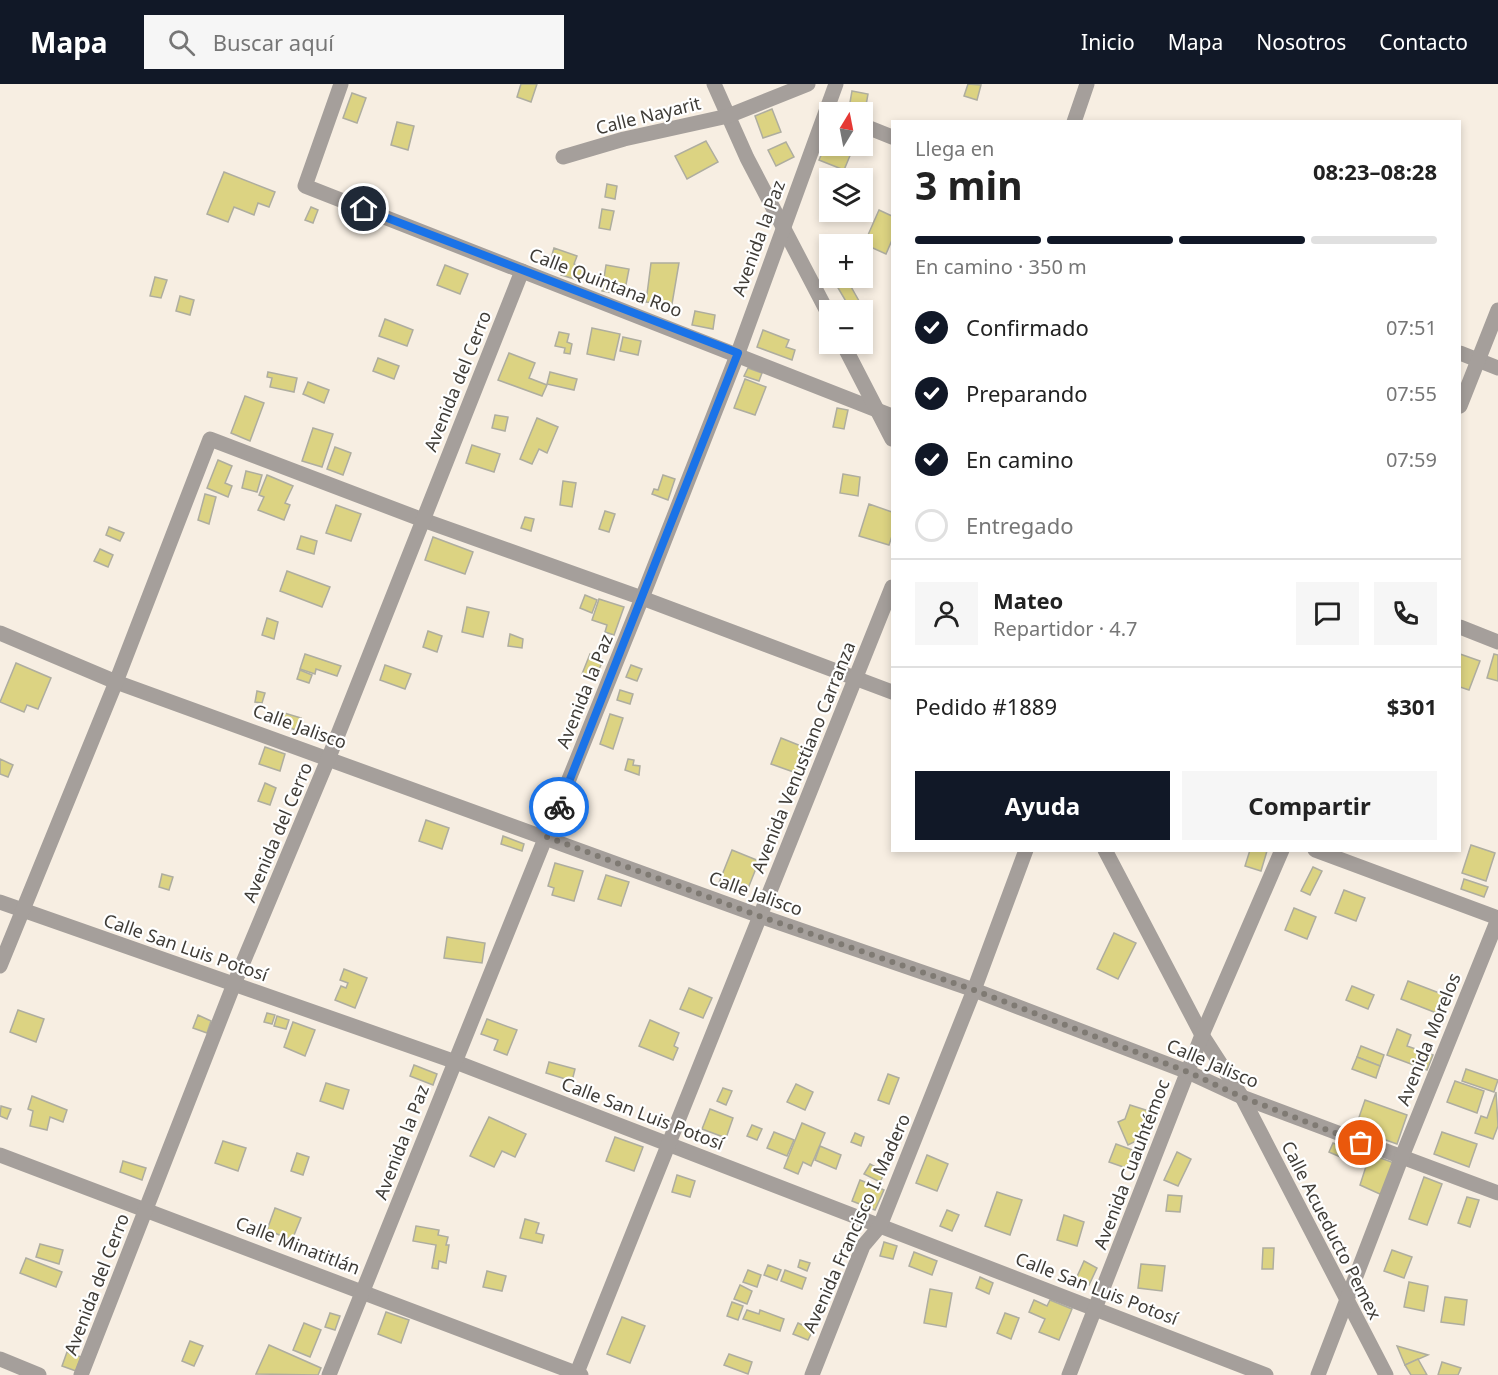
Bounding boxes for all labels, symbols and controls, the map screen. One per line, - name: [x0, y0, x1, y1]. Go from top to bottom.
- search box: [144, 15, 564, 69]
- text: Mapa: [30, 23, 108, 61]
- icon: search: [165, 26, 198, 59]
- text: Buscar aquí: [213, 27, 334, 57]
- text: Inicio: [1081, 28, 1135, 56]
- text: Mapa: [1168, 28, 1223, 56]
- text: Nosotros: [1256, 28, 1346, 56]
- text: Contacto: [1379, 28, 1468, 56]
- street label: Calle Nayarit: [593, 90, 703, 140]
- north arrow: [819, 102, 873, 156]
- map controls: [819, 102, 873, 354]
- text: Llega en: [915, 135, 994, 162]
- text: 08:23–08:28: [1313, 156, 1437, 186]
- text: 3 min: [915, 158, 1022, 211]
- button: layers: [819, 168, 873, 222]
- street label: Avenida la Paz: [726, 177, 790, 299]
- pin: [338, 183, 389, 234]
- icon: home: [347, 192, 380, 225]
- button: +: [819, 234, 873, 288]
- street label: Calle Quintana Roo: [526, 242, 686, 322]
- text: En camino · 350 m: [915, 253, 1087, 280]
- button: −: [819, 300, 873, 354]
- street label: Avenida del Cerro: [418, 307, 496, 455]
- icon: check: [915, 311, 948, 344]
- text: Confirmado: [966, 312, 1089, 342]
- text: 07:51: [1386, 314, 1437, 341]
- icon: check: [915, 377, 948, 410]
- text: Preparando: [966, 378, 1088, 408]
- text: 07:55: [1386, 380, 1437, 407]
- icon: check: [915, 443, 948, 476]
- text: En camino: [966, 444, 1074, 474]
- text: 07:59: [1386, 446, 1437, 473]
- text: Entregado: [966, 510, 1074, 540]
- button: person: [915, 582, 978, 645]
- button: chat: [1296, 582, 1359, 645]
- button: phone: [1374, 582, 1437, 645]
- text: Mateo: [993, 585, 1063, 615]
- text: Repartidor · 4.7: [993, 615, 1138, 642]
- street label: Avenida la Paz: [550, 630, 618, 752]
- street label: Avenida Venustiano Carranza: [746, 638, 860, 876]
- text: Pedido #1889: [915, 691, 1057, 721]
- text: $301: [1387, 691, 1437, 721]
- street label: Calle Jalisco: [250, 698, 350, 754]
- street label: Avenida del Cerro: [237, 758, 317, 906]
- button: Ayuda: [915, 771, 1170, 840]
- button: Compartir: [1182, 771, 1437, 840]
- courier: [529, 777, 589, 837]
- icon: bike: [543, 791, 576, 824]
- street label: Calle Jalisco: [706, 865, 806, 921]
- street label: Calle San Luis Potosí: [101, 908, 272, 987]
- street label: Avenida Morelos: [1390, 969, 1466, 1109]
- street label: Calle Jalisco: [1163, 1033, 1263, 1093]
- street label: Calle San Luis Potosí: [558, 1071, 728, 1155]
- street label: Avenida Cuauhtémoc: [1087, 1075, 1175, 1252]
- street label: Avenida la Paz: [368, 1081, 434, 1203]
- street label: Avenida Francisco I. Madero: [797, 1110, 915, 1336]
- pin: [1335, 1117, 1386, 1168]
- icon: bag: [1344, 1126, 1377, 1159]
- street label: Calle Acueducto Pemex: [1277, 1137, 1388, 1324]
- street label: Avenida del Cerro: [58, 1210, 134, 1358]
- street label: Calle Minatitlán: [232, 1210, 364, 1280]
- street label: Calle San Luis Potosí: [1012, 1246, 1182, 1330]

